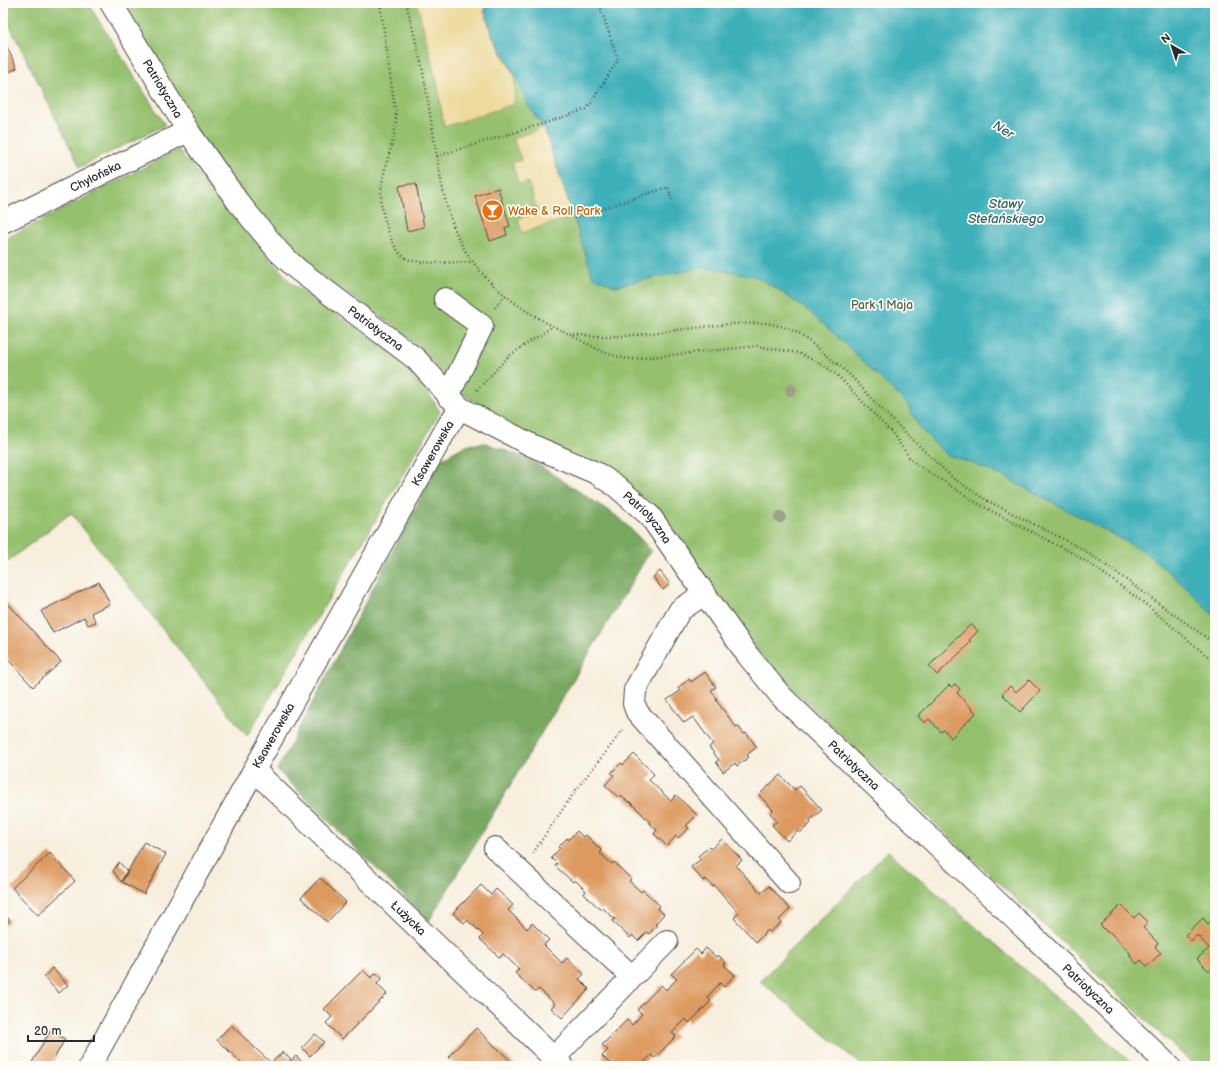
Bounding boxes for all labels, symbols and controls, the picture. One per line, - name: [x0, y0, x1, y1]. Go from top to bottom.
- north arrow: [1152, 26, 1192, 66]
- text: N: [1159, 31, 1173, 46]
- street label: Patriotyczna: [139, 57, 186, 121]
- water label: Ner: [990, 117, 1018, 143]
- street label: Chylońska: [68, 158, 124, 196]
- water label: Stawy Stefańskiego: [968, 196, 1044, 227]
- bar icon: Wake & Roll Park: [480, 198, 506, 224]
- place label: Wake & Roll Park: [508, 204, 600, 219]
- park label: Park 1 Maja: [851, 298, 913, 313]
- street label: Patriotyczna: [344, 303, 406, 355]
- street label: Ksawerowska: [409, 418, 458, 489]
- street label: Patriotyczna: [619, 488, 674, 547]
- street label: Ksawerowska: [249, 700, 298, 771]
- street label: Patriotyczna: [824, 738, 883, 794]
- street label: Łużycka: [387, 898, 429, 939]
- street label: Patriotyczna: [1059, 961, 1117, 1018]
- scale bar: [28, 1017, 94, 1043]
- text: 20 m: [34, 1024, 61, 1039]

